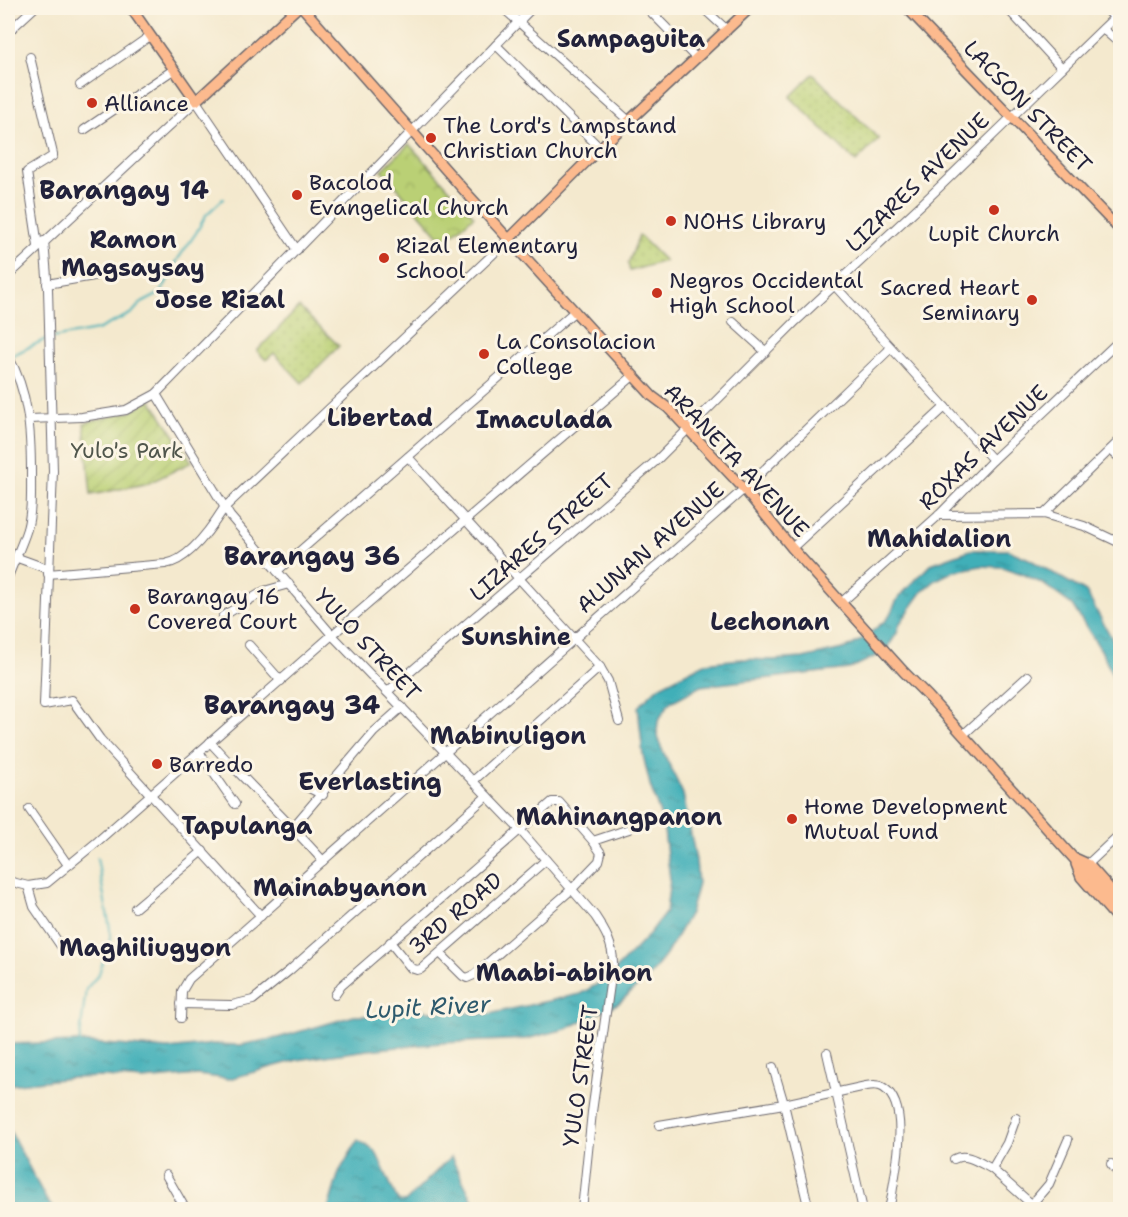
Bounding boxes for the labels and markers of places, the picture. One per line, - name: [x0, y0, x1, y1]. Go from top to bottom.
- place label: Alliance: [104, 89, 189, 118]
- marker: Alliance: [85, 96, 99, 110]
- place label: The Lord's Lampstand Christian Church: [443, 111, 676, 165]
- marker: The Lord's Lampstand Christian Church: [424, 131, 438, 145]
- place label: Bacolod Evangelical Church: [309, 168, 509, 222]
- marker: Bacolod Evangelical Church: [290, 188, 304, 202]
- marker: Lupit Church: [987, 203, 1001, 217]
- place label: NOHS Library: [683, 207, 826, 236]
- marker: NOHS Library: [664, 214, 678, 228]
- place label: Lupit Church: [928, 219, 1060, 248]
- place label: Rizal Elementary School: [396, 231, 578, 285]
- marker: Rizal Elementary School: [377, 251, 391, 265]
- place label: Negros Occidental High School: [669, 266, 863, 320]
- place label: Sacred Heart Seminary: [880, 273, 1020, 327]
- marker: Negros Occidental High School: [650, 286, 664, 300]
- marker: Sacred Heart Seminary: [1025, 293, 1039, 307]
- place label: La Consolacion College: [496, 327, 656, 381]
- marker: La Consolacion College: [477, 347, 491, 361]
- place label: Barangay 16 Covered Court: [147, 582, 298, 636]
- marker: Barangay 16 Covered Court: [128, 602, 142, 616]
- place label: Barredo: [169, 750, 253, 779]
- marker: Barredo: [150, 757, 164, 771]
- place label: Home Development Mutual Fund: [804, 792, 1008, 846]
- marker: Home Development Mutual Fund: [785, 812, 799, 826]

